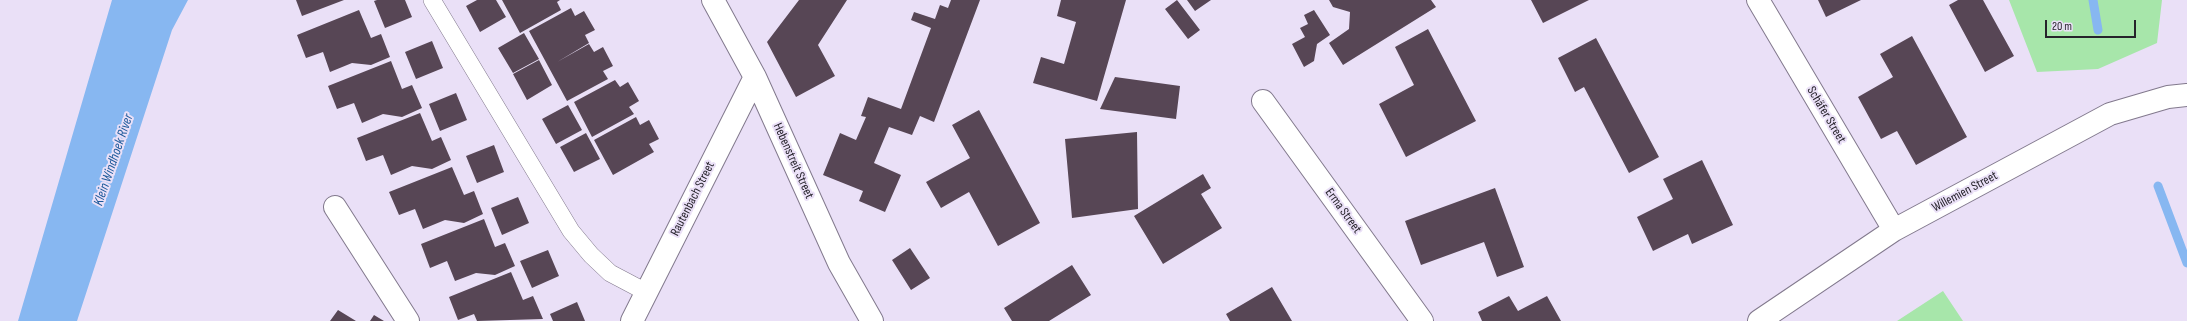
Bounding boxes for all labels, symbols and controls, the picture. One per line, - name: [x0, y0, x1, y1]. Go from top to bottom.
- scale bar: [2047, 12, 2138, 38]
- text: 20 m: [2052, 19, 2072, 34]
- street label: Schäfer Street: [1803, 84, 1849, 146]
- water label: Klein Windhoek River: [90, 112, 138, 208]
- street label: Hebenstreit Street: [769, 121, 817, 201]
- street label: Rautenbach Street: [668, 159, 718, 239]
- street label: Willemien Street: [1930, 168, 2000, 216]
- street label: Erma Street: [1321, 185, 1365, 237]

